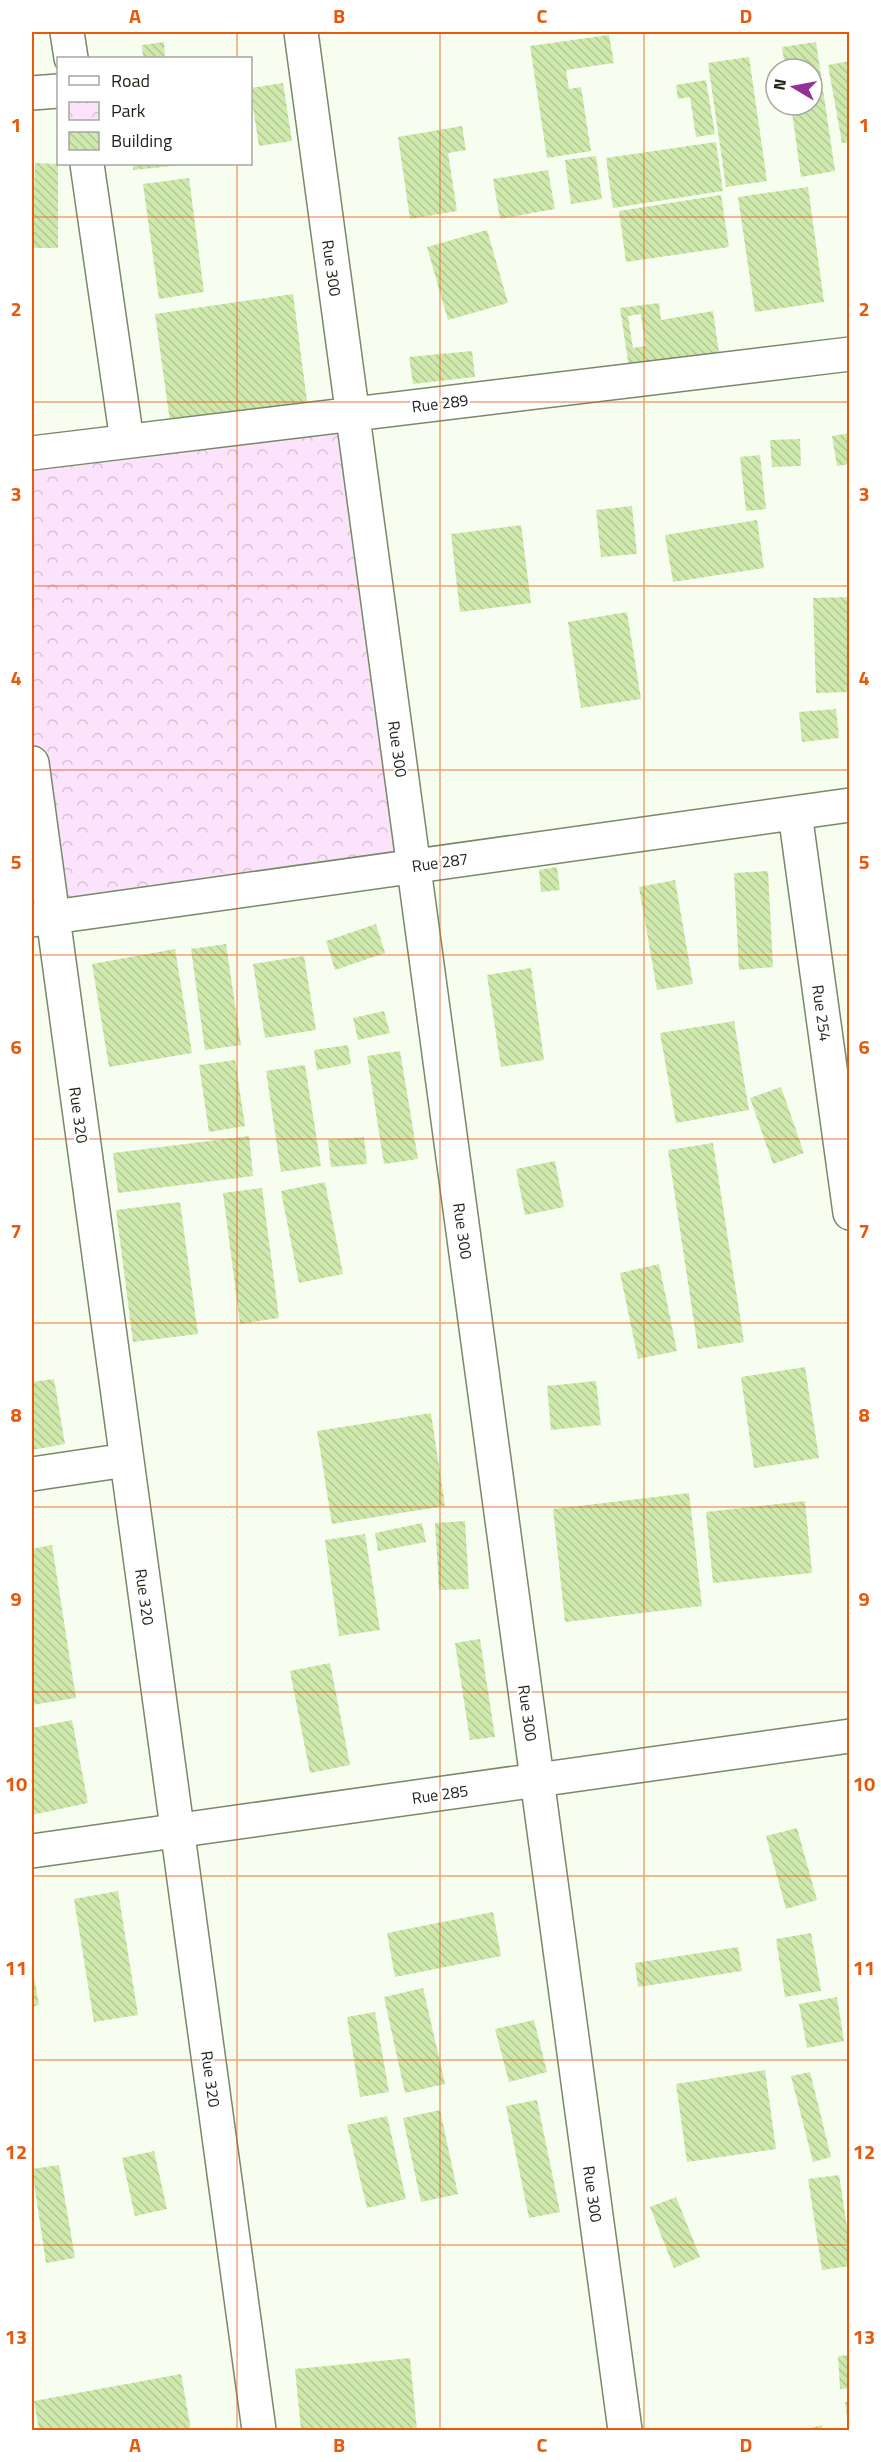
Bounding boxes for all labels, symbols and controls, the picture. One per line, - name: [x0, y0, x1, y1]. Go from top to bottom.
- text: A: [129, 0, 141, 31]
- text: B: [333, 0, 345, 31]
- text: C: [537, 0, 548, 31]
- text: D: [740, 0, 752, 31]
- legend: [57, 57, 252, 165]
- north arrow: [764, 57, 824, 117]
- text: Road: [111, 67, 150, 94]
- text: N: [766, 77, 792, 92]
- text: Park: [111, 97, 146, 124]
- text: 1: [10, 109, 22, 140]
- text: 1: [858, 109, 870, 140]
- text: Building: [111, 127, 172, 154]
- street label: Rue 300: [316, 238, 348, 298]
- text: 2: [10, 293, 22, 324]
- text: 2: [858, 293, 870, 324]
- street label: Rue 289: [410, 388, 470, 418]
- text: 3: [10, 478, 22, 509]
- text: 3: [858, 478, 870, 509]
- text: 4: [10, 662, 22, 693]
- text: 4: [858, 662, 870, 693]
- street label: Rue 300: [382, 719, 414, 779]
- text: 5: [10, 846, 22, 877]
- street label: Rue 287: [410, 846, 470, 878]
- text: 5: [858, 846, 870, 877]
- street label: Rue 254: [806, 983, 838, 1043]
- text: 6: [10, 1031, 22, 1062]
- text: 6: [858, 1031, 870, 1062]
- street label: Rue 320: [63, 1085, 95, 1145]
- street label: Rue 300: [447, 1201, 479, 1261]
- text: 7: [10, 1215, 22, 1246]
- text: 7: [858, 1215, 870, 1246]
- text: 8: [10, 1399, 22, 1430]
- text: 8: [858, 1399, 870, 1430]
- street label: Rue 320: [129, 1567, 161, 1627]
- text: 9: [10, 1583, 22, 1614]
- text: 9: [858, 1583, 870, 1614]
- street label: Rue 300: [512, 1683, 544, 1743]
- text: 10: [5, 1768, 27, 1799]
- text: 10: [853, 1768, 875, 1799]
- street label: Rue 285: [410, 1778, 470, 1810]
- text: 11: [5, 1952, 27, 1983]
- text: 11: [853, 1952, 875, 1983]
- street label: Rue 320: [195, 2049, 227, 2109]
- text: 12: [5, 2136, 27, 2167]
- text: 12: [853, 2136, 875, 2167]
- street label: Rue 300: [577, 2164, 609, 2224]
- text: 13: [5, 2321, 27, 2352]
- text: 13: [853, 2321, 875, 2352]
- text: A: [129, 2429, 141, 2460]
- text: B: [333, 2429, 345, 2460]
- text: C: [537, 2429, 548, 2460]
- text: D: [740, 2429, 752, 2460]

